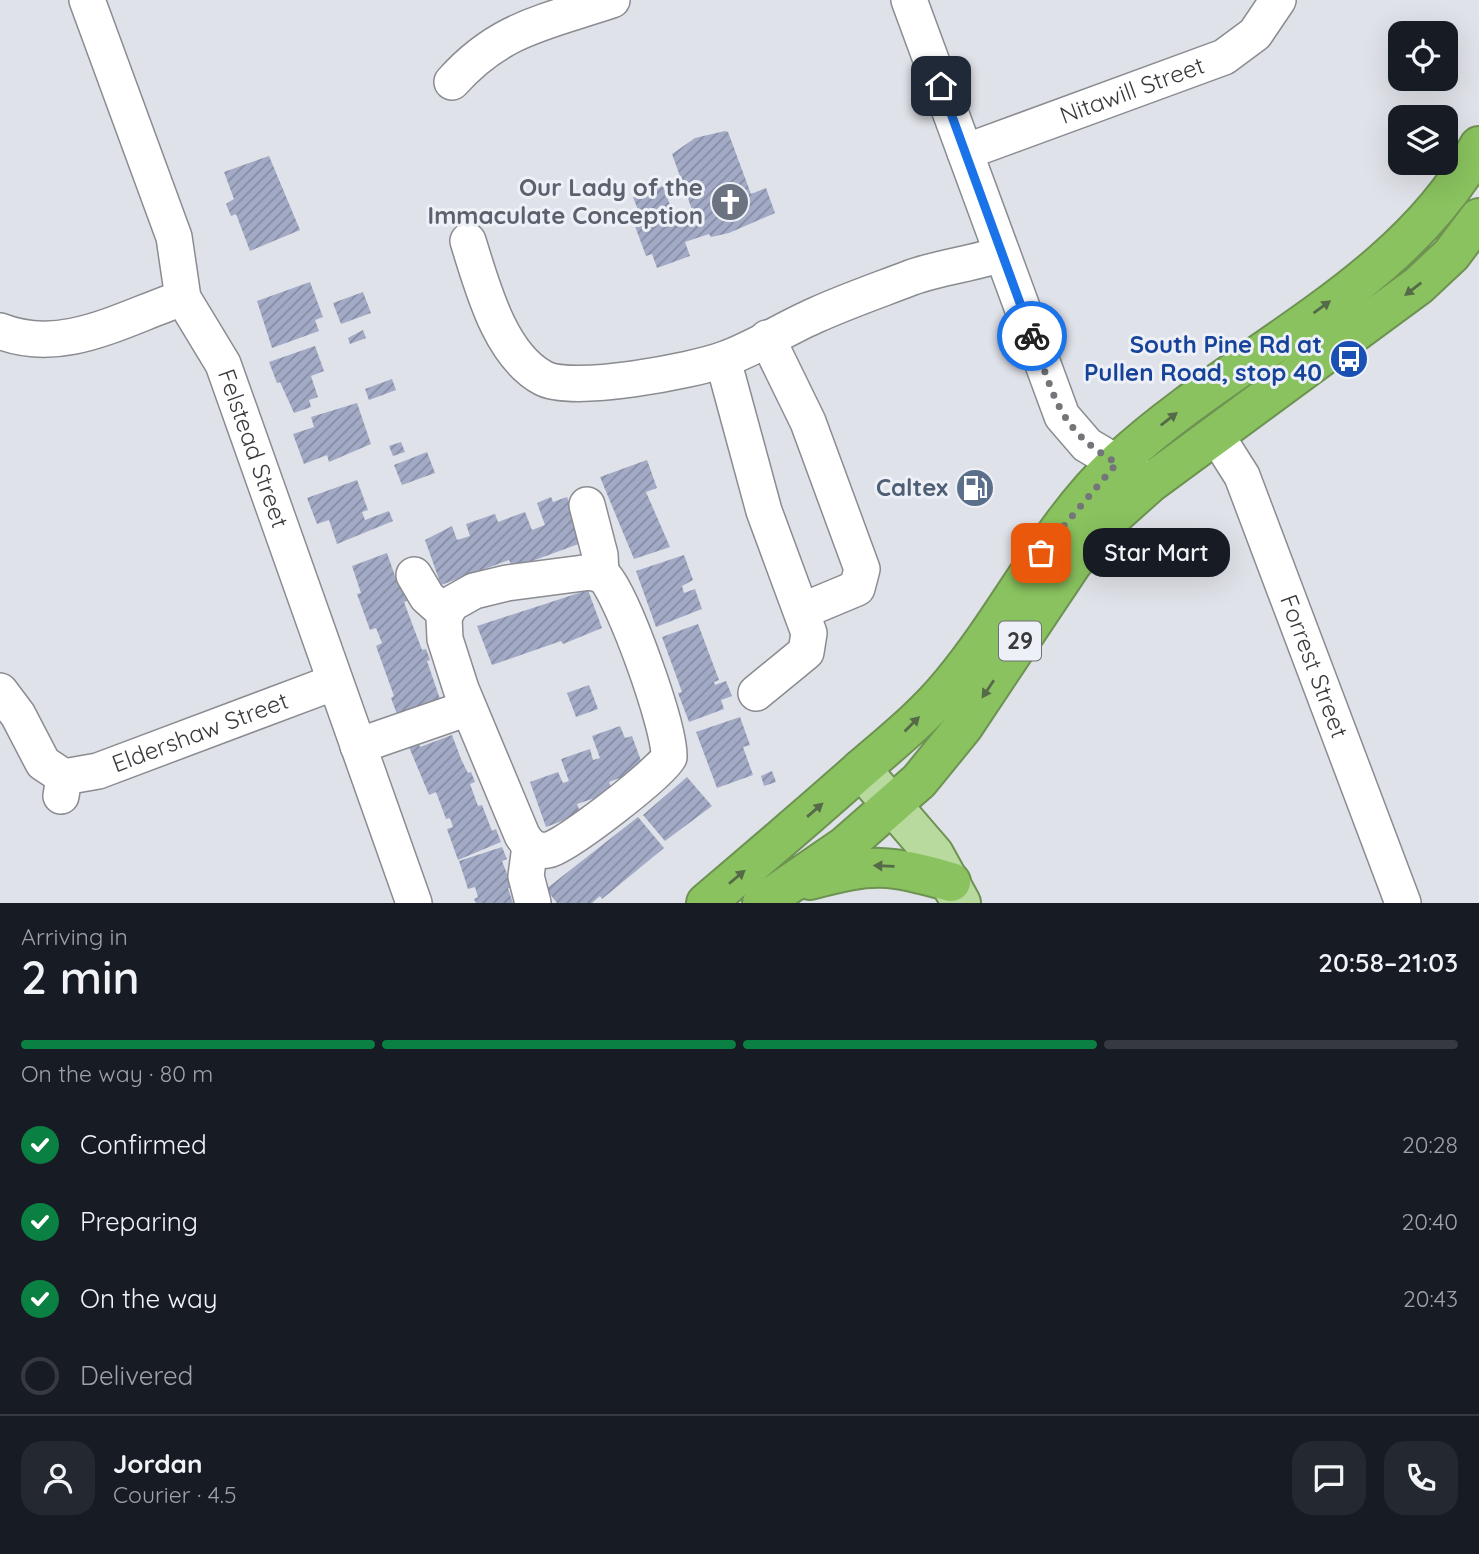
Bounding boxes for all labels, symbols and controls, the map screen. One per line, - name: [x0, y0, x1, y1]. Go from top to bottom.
- map controls: [1388, 21, 1458, 175]
- button: locate: [1388, 21, 1458, 91]
- street label: Nitawill Street: [1055, 50, 1208, 130]
- pin: [911, 56, 971, 116]
- icon: home: [922, 67, 960, 105]
- button: layers: [1388, 105, 1458, 175]
- place label: Our Lady of the Immaculate Conception: [428, 172, 703, 230]
- church icon: Our Lady of the Immaculate Conception: [709, 181, 751, 223]
- one-way arrow: [1405, 282, 1423, 297]
- courier: [997, 301, 1067, 371]
- one-way arrow: [1313, 301, 1331, 315]
- icon: bike: [1013, 317, 1051, 355]
- place label: South Pine Rd at Pullen Road, stop 40: [1084, 329, 1322, 387]
- bus stop icon: South Pine Rd at Pullen Road, stop 40: [1328, 338, 1370, 380]
- street label: Felstead Street: [212, 365, 296, 532]
- one-way arrow: [1159, 411, 1177, 426]
- fuel station icon: Caltex: [954, 467, 996, 509]
- place label: Caltex: [876, 472, 948, 502]
- pin: [1011, 523, 1071, 583]
- callout: Star Mart: [1083, 528, 1230, 578]
- icon: bag: [1022, 534, 1060, 572]
- text: Star Mart: [1104, 538, 1209, 567]
- street label: Forrest Street: [1274, 590, 1355, 742]
- road number: 29: [999, 622, 1041, 660]
- one-way arrow: [982, 680, 995, 699]
- street label: Eldershaw Street: [108, 685, 292, 778]
- one-way arrow: [903, 716, 920, 732]
- one-way arrow: [806, 802, 823, 818]
- one-way arrow: [873, 861, 895, 872]
- one-way arrow: [729, 870, 746, 885]
- text: Arriving in: [21, 922, 128, 951]
- text: 20:58–21:03: [1318, 946, 1458, 979]
- text: 2 min: [21, 948, 140, 1006]
- text: On the way · 80 m: [21, 1059, 213, 1088]
- icon: check: [21, 1126, 59, 1164]
- text: Confirmed: [80, 1128, 207, 1161]
- text: 20:28: [1402, 1130, 1458, 1159]
- icon: check: [21, 1203, 59, 1241]
- text: Preparing: [80, 1205, 198, 1238]
- text: 20:40: [1401, 1207, 1458, 1236]
- icon: check: [21, 1280, 59, 1318]
- text: On the way: [80, 1282, 218, 1315]
- text: 20:43: [1403, 1284, 1458, 1313]
- text: Delivered: [80, 1359, 193, 1392]
- button: person: [21, 1441, 95, 1515]
- button: chat: [1292, 1441, 1366, 1515]
- button: phone: [1384, 1441, 1458, 1515]
- text: Jordan: [113, 1447, 202, 1480]
- text: Courier · 4.5: [113, 1480, 237, 1509]

